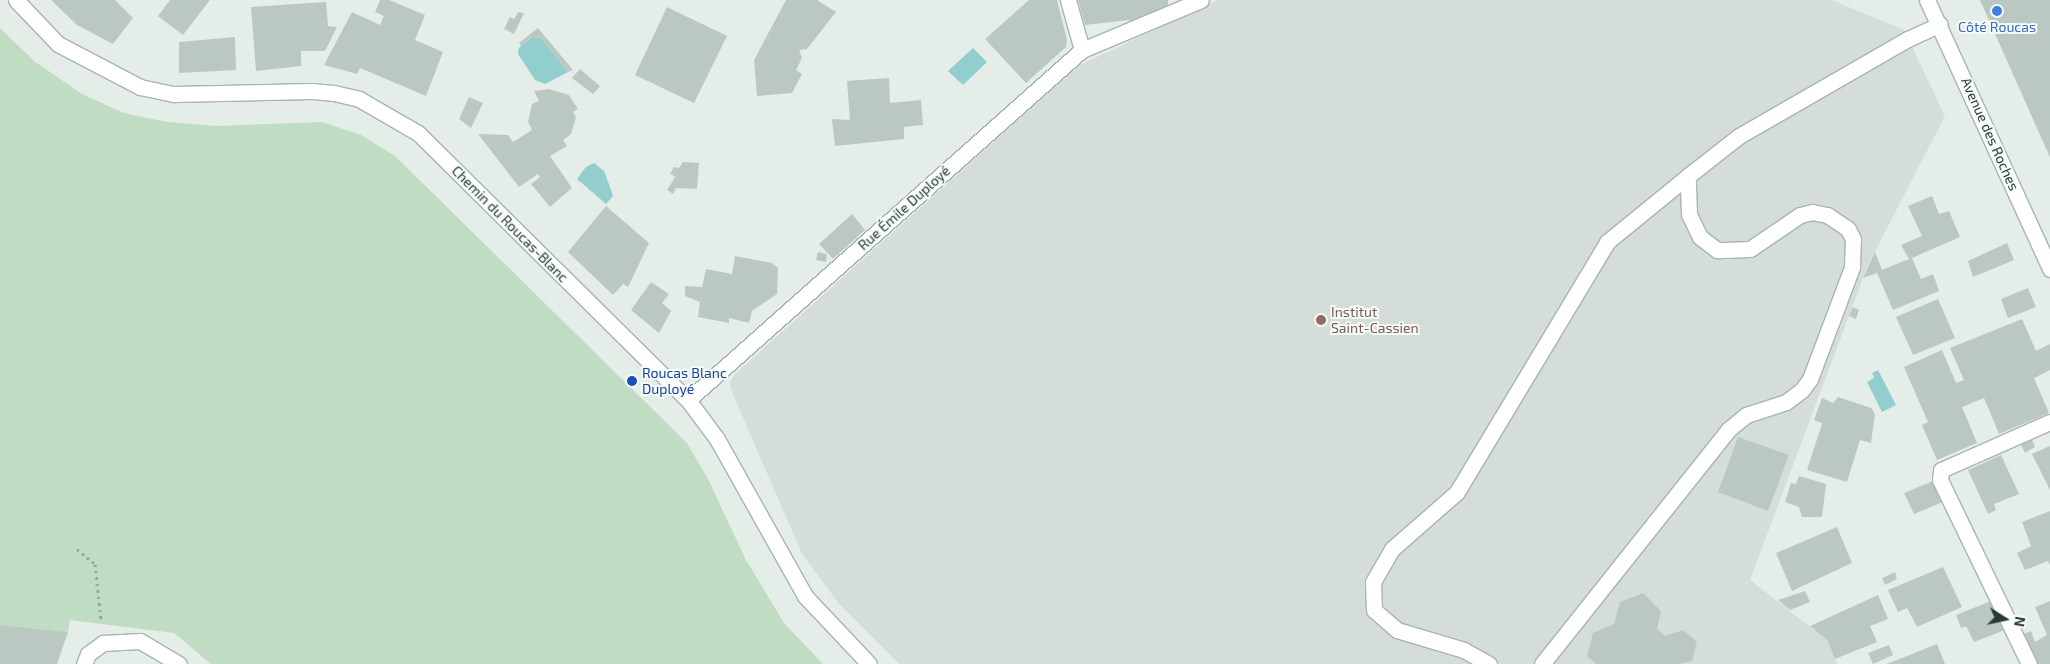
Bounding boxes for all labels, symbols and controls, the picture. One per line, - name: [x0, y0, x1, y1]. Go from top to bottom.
- marker: Côté Roucas: [1991, 5, 2003, 17]
- place label: Côté Roucas: [1958, 19, 2036, 35]
- street label: Avenue des Roches: [1958, 75, 2022, 193]
- street label: Chemin du Roucas-Blanc: [448, 162, 572, 286]
- street label: Rue Émile Duployé: [855, 162, 953, 254]
- place label: Institut Saint-Cassien: [1331, 304, 1419, 336]
- marker: Institut Saint-Cassien: [1315, 314, 1327, 326]
- place label: Roucas Blanc Duployé: [642, 365, 727, 398]
- marker: Roucas Blanc Duployé: [626, 375, 638, 387]
- north arrow: [1980, 594, 2030, 644]
- text: N: [2011, 615, 2030, 628]

